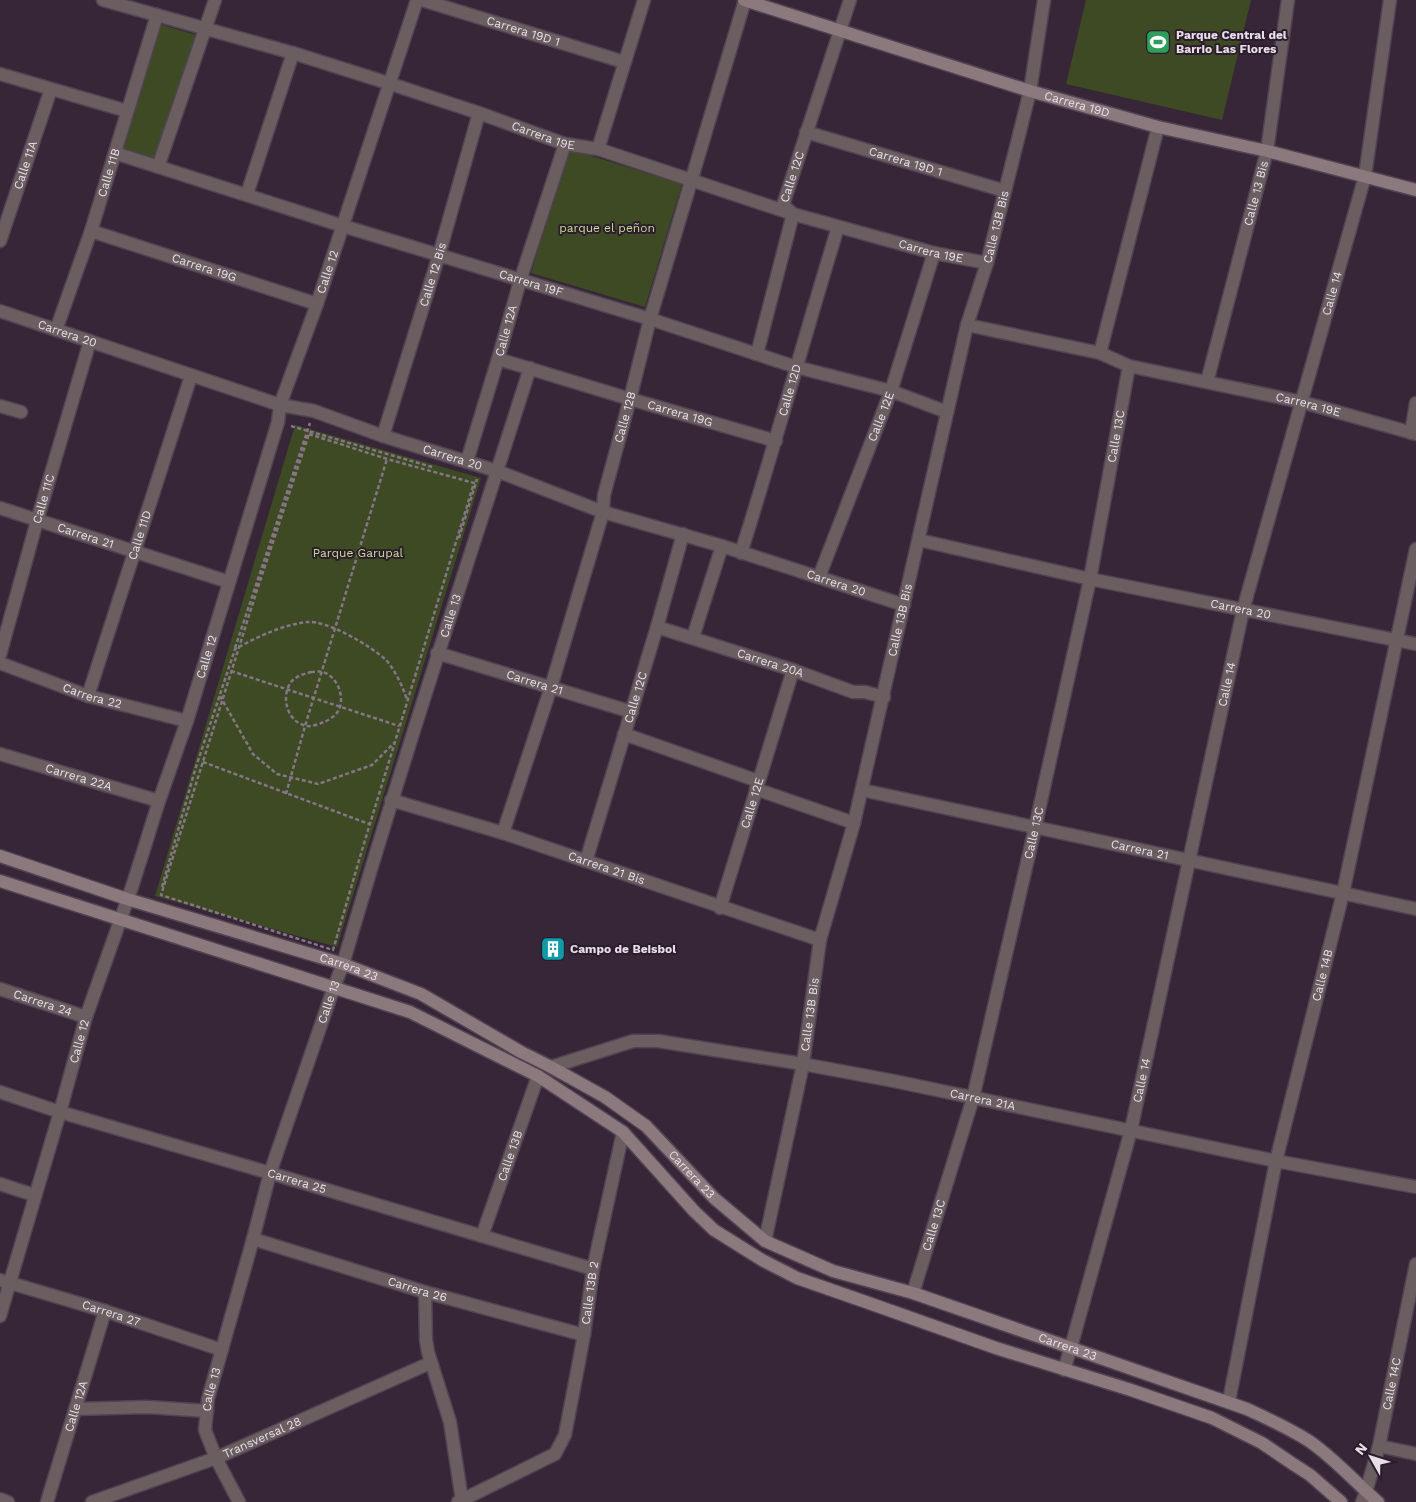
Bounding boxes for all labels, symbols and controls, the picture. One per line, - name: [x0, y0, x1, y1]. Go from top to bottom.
- street label: Carrera 19D 1: [485, 13, 562, 49]
- place label: Parque Central del Barrio Las Flores: [1176, 28, 1287, 56]
- sports icon: Parque Central del Barrio Las Flores: [1145, 29, 1171, 55]
- street label: Carrera 19D: [1043, 88, 1111, 120]
- street label: Carrera 19E: [510, 118, 576, 152]
- street label: Calle 11A: [11, 139, 40, 191]
- street label: Carrera 19D 1: [867, 144, 944, 179]
- street label: Calle 11B: [95, 146, 123, 199]
- street label: Calle 12C: [777, 149, 807, 204]
- street label: Calle 13 Bis: [1241, 159, 1271, 227]
- street label: Calle 13B Bis: [980, 189, 1012, 265]
- park label: parque el peñon: [559, 221, 655, 235]
- street label: Carrera 19E: [897, 237, 965, 265]
- street label: Calle 12 Bis: [416, 241, 449, 308]
- street label: Calle 12: [314, 248, 341, 295]
- street label: Carrera 19G: [170, 251, 239, 285]
- street label: Carrera 19F: [497, 267, 565, 299]
- street label: Calle 14: [1319, 270, 1345, 317]
- street label: Calle 12A: [492, 303, 520, 358]
- street label: Carrera 20: [36, 317, 99, 350]
- street label: Calle 12D: [776, 362, 804, 418]
- street label: Calle 12E: [865, 389, 897, 444]
- street label: Calle 12B: [611, 390, 639, 444]
- street label: Carrera 19E: [1274, 390, 1343, 420]
- street label: Carrera 19G: [646, 397, 714, 429]
- street label: Calle 13C: [1104, 409, 1128, 464]
- street label: Carrera 20: [421, 442, 484, 473]
- street label: Calle 11C: [30, 473, 57, 525]
- street label: Calle 11D: [125, 509, 154, 562]
- street label: Carrera 21: [56, 520, 116, 551]
- park label: Parque Garupal: [313, 546, 404, 560]
- street label: Carrera 20: [805, 567, 868, 599]
- street label: Calle 13B Bis: [885, 582, 915, 658]
- street label: Calle 13: [437, 592, 464, 639]
- street label: Carrera 20: [1209, 596, 1272, 622]
- street label: Calle 12: [193, 633, 220, 680]
- street label: Carrera 20A: [735, 646, 806, 680]
- street label: Calle 14: [1215, 661, 1239, 708]
- street label: Carrera 21: [505, 667, 565, 698]
- street label: Calle 12C: [621, 670, 650, 725]
- street label: Carrera 22: [61, 680, 123, 711]
- street label: Carrera 22A: [44, 761, 114, 794]
- street label: Calle 12E: [738, 775, 767, 830]
- street label: Calle 13C: [1021, 805, 1046, 860]
- street label: Carrera 21: [1110, 837, 1170, 863]
- street label: Carrera 21 Bis: [566, 848, 647, 887]
- building icon: Campo de Beisbol: [540, 936, 566, 962]
- place label: Campo de Beisbol: [570, 942, 676, 956]
- street label: Calle 14B: [1309, 948, 1336, 1003]
- street label: Carrera 23: [318, 950, 380, 984]
- street label: Calle 13B Bis: [798, 977, 822, 1052]
- street label: Calle 13: [315, 978, 343, 1026]
- street label: Carrera 24: [12, 987, 74, 1019]
- street label: Calle 12: [67, 1018, 92, 1065]
- street label: Calle 14: [1130, 1057, 1153, 1104]
- street label: Carrera 21A: [949, 1086, 1017, 1113]
- street label: Calle 13B: [495, 1128, 525, 1183]
- street label: Carrera 23: [666, 1147, 718, 1201]
- street label: Carrera 25: [266, 1166, 328, 1196]
- street label: Calle 13C: [919, 1198, 948, 1253]
- street label: Calle 13B 2: [578, 1260, 602, 1325]
- street label: Carrera 26: [386, 1274, 449, 1305]
- street label: Carrera 27: [80, 1298, 142, 1329]
- street label: Carrera 23: [1036, 1330, 1099, 1363]
- street label: Calle 14C: [1379, 1356, 1404, 1411]
- street label: Calle 13: [200, 1366, 224, 1412]
- street label: Calle 12A: [62, 1379, 90, 1434]
- street label: Transversal 28: [221, 1414, 303, 1461]
- north arrow: [1346, 1432, 1396, 1482]
- text: N: [1351, 1440, 1370, 1458]

